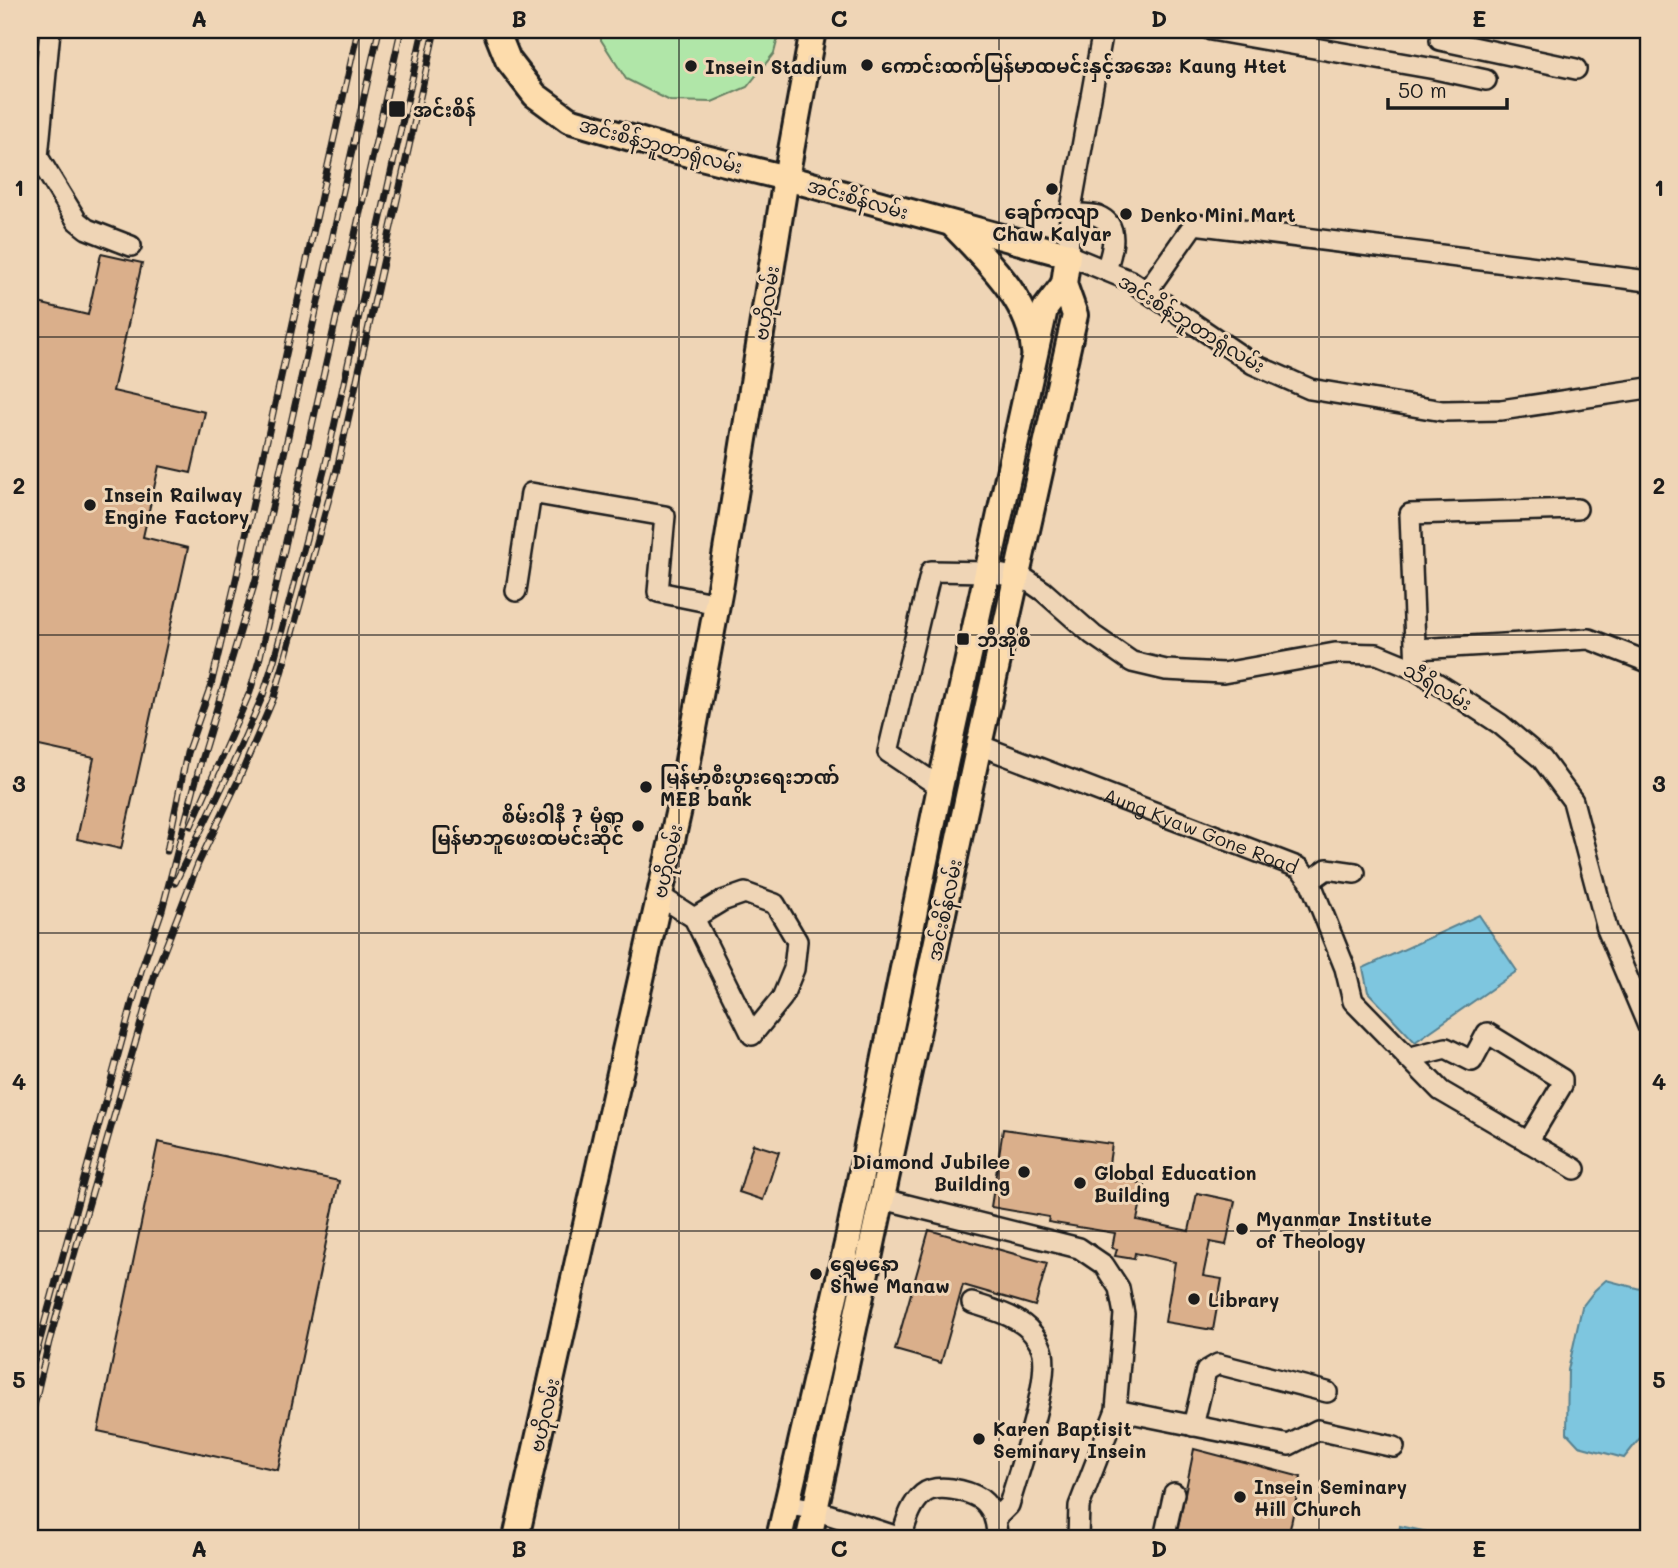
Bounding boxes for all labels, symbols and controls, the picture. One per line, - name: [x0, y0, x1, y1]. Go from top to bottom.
- text: A: [191, 3, 207, 33]
- text: B: [511, 3, 527, 33]
- text: C: [830, 3, 848, 33]
- text: D: [1151, 3, 1167, 33]
- text: E: [1472, 3, 1486, 33]
- place label: ကောင်းထက်မြန်မာထမင်းနှင့်အအေး Kaung Htet: [881, 53, 1287, 82]
- place label: Insein Stadium: [705, 54, 847, 79]
- marker: ကောင်းထက်မြန်မာထမင်းနှင့်အအေး Kaung Htet: [859, 57, 875, 73]
- marker: Insein Stadium: [683, 58, 699, 74]
- scale bar: [1388, 66, 1506, 110]
- text: 50 m: [1398, 76, 1447, 103]
- place label: အင်းစိန်: [413, 97, 476, 126]
- marker: အင်းစိန်: [387, 99, 407, 119]
- street label: အင်းစိန်ဘူတာရုံလမ်း: [575, 110, 746, 184]
- street label: အင်းစိန်လမ်း: [804, 171, 912, 228]
- text: 1: [14, 172, 24, 202]
- text: 1: [1654, 172, 1664, 202]
- marker: ချော်ကလျာ Chaw Kalyar: [1044, 181, 1060, 197]
- place label: ချော်ကလျာ Chaw Kalyar: [992, 199, 1112, 246]
- place label: Denko Mini Mart: [1140, 202, 1296, 227]
- marker: Denko Mini Mart: [1118, 206, 1134, 222]
- street label: ဗဟိုလမ်း: [747, 264, 789, 343]
- street label: အင်းစိန်ဘူတာရုံလမ်း: [1112, 267, 1270, 382]
- text: 2: [13, 470, 25, 500]
- text: 2: [1653, 470, 1665, 500]
- place label: Insein Railway Engine Factory: [104, 482, 249, 529]
- marker: Insein Railway Engine Factory: [82, 497, 98, 513]
- place label: ဘီအိုစီ: [977, 627, 1031, 656]
- marker: ဘီအိုစီ: [955, 631, 971, 647]
- street label: သီရိလမ်း: [1397, 655, 1477, 719]
- place label: မြန်မာ့စီးပွားရေးဘဏ် MEB bank: [660, 764, 839, 811]
- text: 3: [12, 768, 26, 798]
- text: 3: [1652, 768, 1666, 798]
- marker: မြန်မာ့စီးပွားရေးဘဏ် MEB bank: [638, 779, 654, 795]
- street label: Aung Kyaw Gone Road: [1100, 782, 1302, 879]
- place label: စိမ်းဝါနီ 7 မုံရွာ မြန်မာဘူဖေးထမင်းဆိုင်: [431, 803, 624, 854]
- marker: စိမ်းဝါနီ 7 မုံရွာ မြန်မာဘူဖေးထမင်းဆိုင်: [630, 818, 646, 834]
- street label: ဗဟိုလမ်း: [645, 821, 692, 901]
- street label: အင်းစိန်လမ်း: [920, 856, 971, 964]
- text: 4: [12, 1066, 26, 1096]
- text: 4: [1652, 1066, 1666, 1096]
- place label: Diamond Jubilee Building: [852, 1149, 1010, 1196]
- place label: Global Education Building: [1094, 1160, 1256, 1207]
- marker: Diamond Jubilee Building: [1016, 1164, 1032, 1180]
- marker: Global Education Building: [1072, 1175, 1088, 1191]
- place label: Myanmar Institute of Theology: [1256, 1206, 1432, 1253]
- marker: Myanmar Institute of Theology: [1234, 1221, 1250, 1237]
- place label: ရွှေမနော Shwe Manaw: [830, 1251, 950, 1298]
- marker: ရွှေမနော Shwe Manaw: [808, 1266, 824, 1282]
- place label: Library: [1208, 1287, 1279, 1312]
- marker: Library: [1186, 1291, 1202, 1307]
- text: 5: [12, 1364, 26, 1394]
- text: 5: [1652, 1364, 1666, 1394]
- street label: ဗဟိုလမ်း: [522, 1375, 569, 1455]
- place label: Karen Baptisit Seminary Insein: [993, 1416, 1146, 1463]
- marker: Karen Baptisit Seminary Insein: [971, 1431, 987, 1447]
- place label: Insein Seminary Hill Church: [1254, 1474, 1407, 1521]
- marker: Insein Seminary Hill Church: [1232, 1489, 1248, 1505]
- text: A: [191, 1533, 207, 1563]
- text: B: [511, 1533, 527, 1563]
- text: C: [830, 1533, 848, 1563]
- text: D: [1151, 1533, 1167, 1563]
- text: E: [1472, 1533, 1486, 1563]

